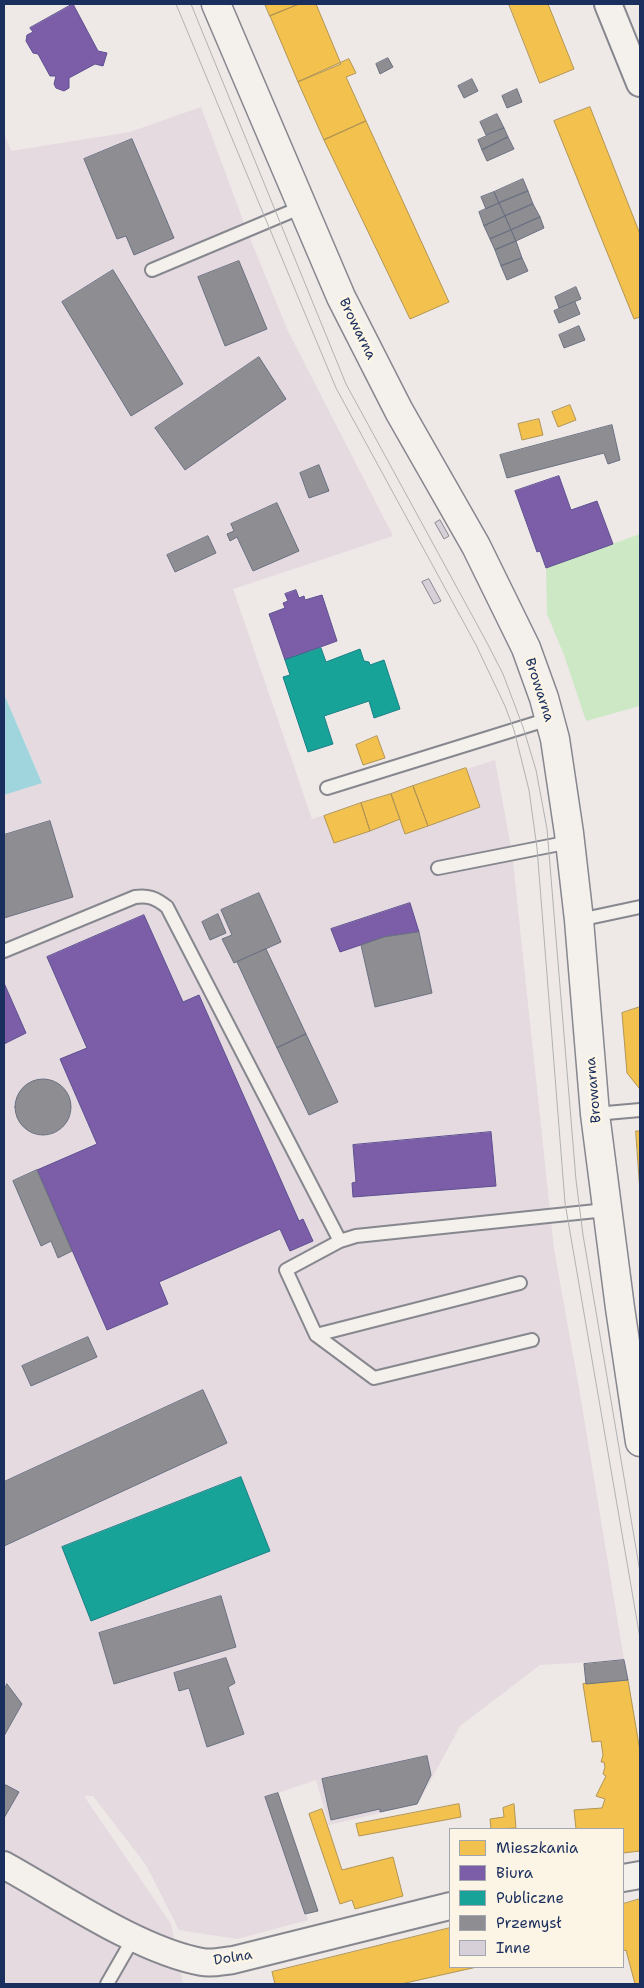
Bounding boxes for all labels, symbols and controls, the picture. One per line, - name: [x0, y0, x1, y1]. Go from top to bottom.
- street label: Browarna: [335, 296, 379, 362]
- street label: Browarna: [521, 656, 557, 724]
- street label: Browarna: [583, 1056, 605, 1124]
- legend: [449, 1828, 624, 1968]
- text: Mieszkania: [496, 1838, 578, 1858]
- text: Biura: [496, 1863, 533, 1883]
- text: Publiczne: [496, 1888, 564, 1908]
- text: Przemysł: [496, 1913, 562, 1933]
- text: Inne: [496, 1938, 531, 1958]
- street label: Dolna: [212, 1947, 254, 1969]

